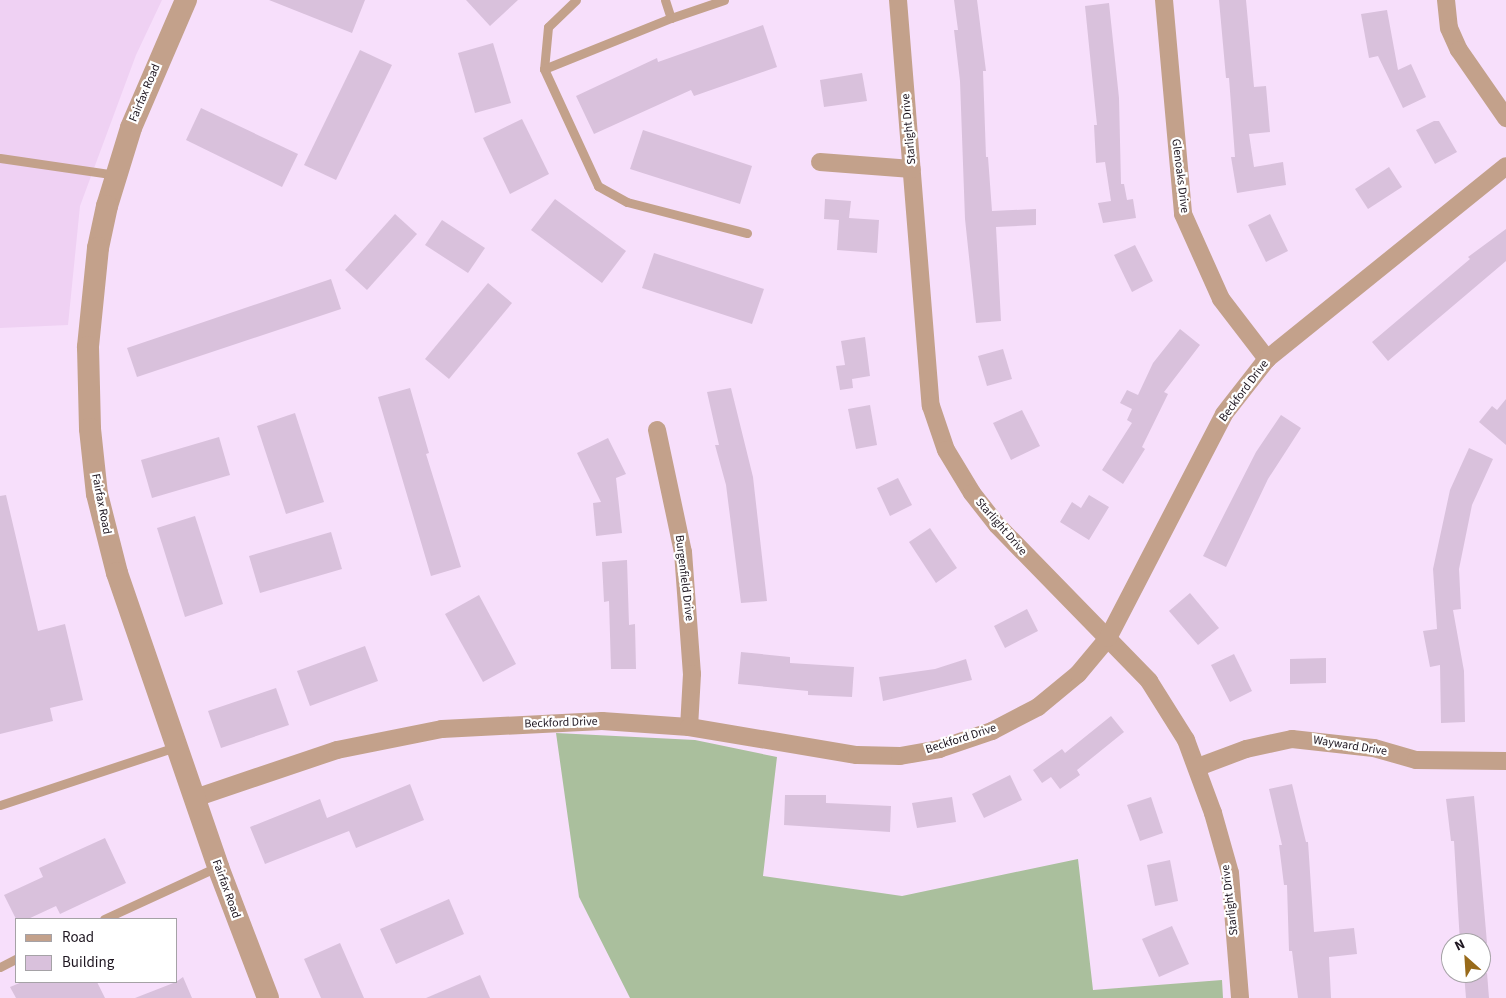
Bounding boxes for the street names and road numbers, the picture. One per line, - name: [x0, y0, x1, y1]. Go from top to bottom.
- street label: Fairfax Road: [126, 62, 164, 124]
- street label: Starlight Drive: [899, 93, 919, 165]
- street label: Glenoaks Drive: [1168, 138, 1192, 214]
- street label: Beckford Drive: [1216, 357, 1272, 425]
- street label: Fairfax Road: [88, 472, 114, 536]
- street label: Starlight Drive: [972, 495, 1030, 559]
- street label: Burgenfield Drive: [672, 534, 696, 622]
- street label: Beckford Drive: [524, 715, 598, 731]
- street label: Beckford Drive: [924, 721, 998, 757]
- street label: Wayward Drive: [1312, 733, 1388, 759]
- street label: Fairfax Road: [209, 858, 243, 920]
- street label: Starlight Drive: [1219, 864, 1241, 936]

